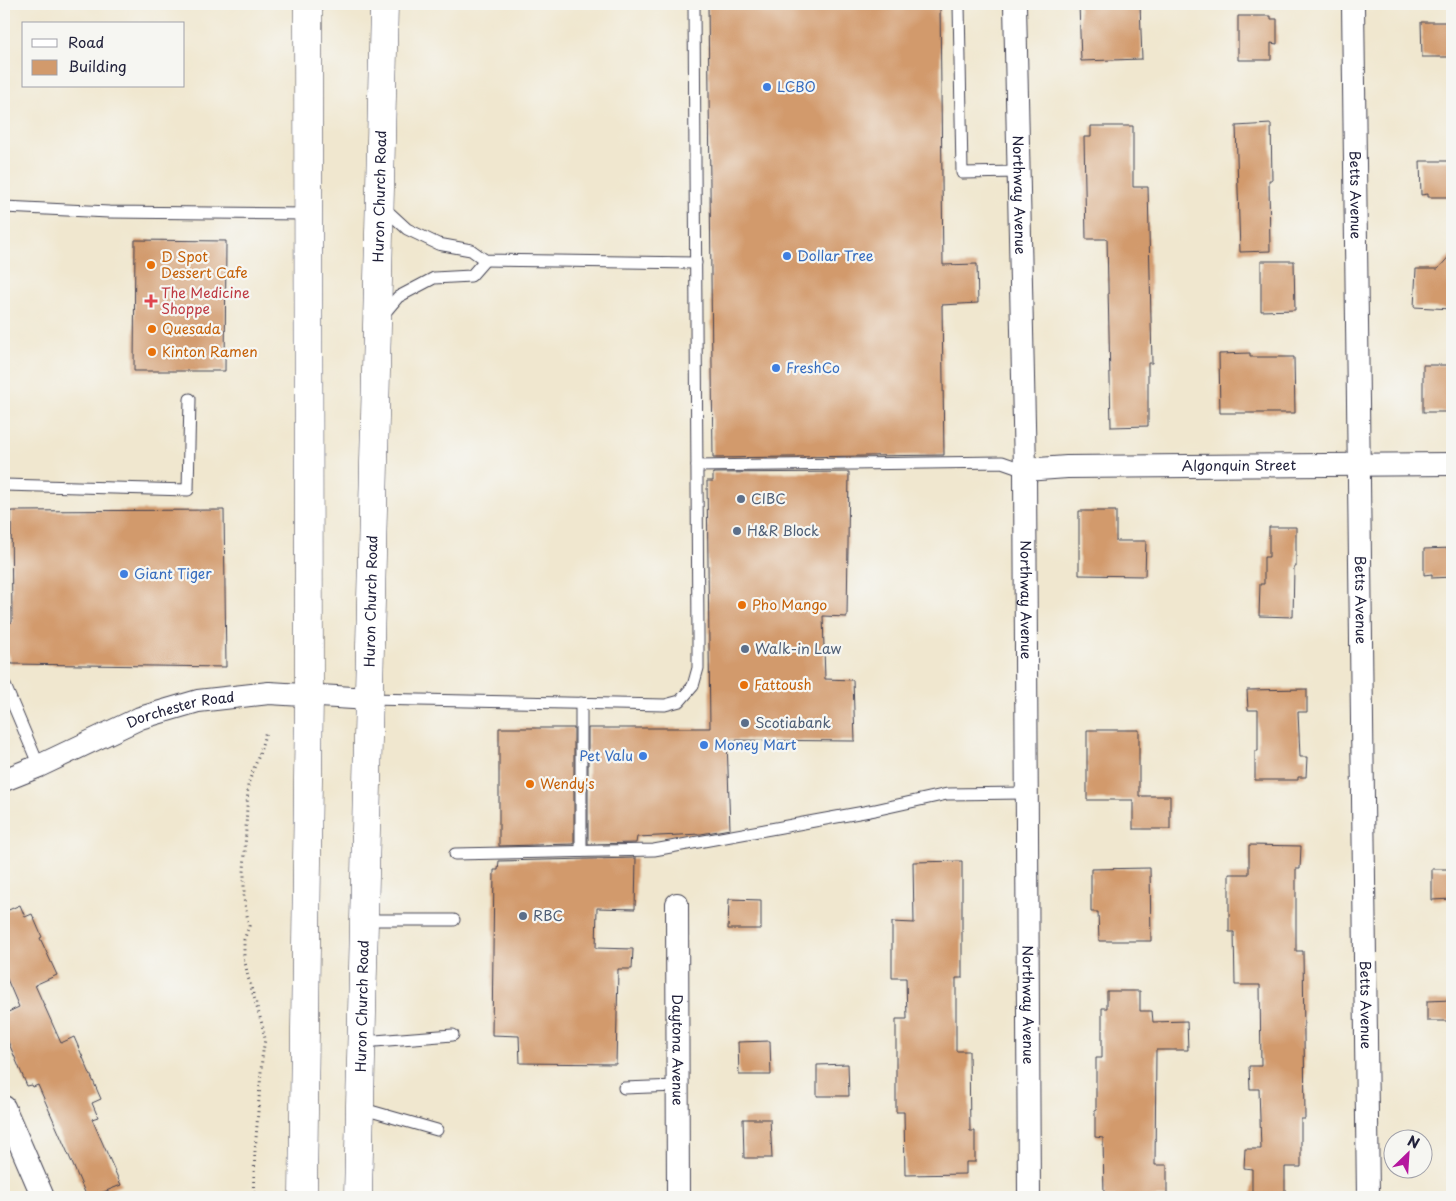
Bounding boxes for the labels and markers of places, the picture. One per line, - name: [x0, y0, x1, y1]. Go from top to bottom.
- place label: LCBO: [777, 76, 816, 97]
- marker: LCBO: [761, 81, 773, 93]
- place label: Dollar Tree: [797, 245, 874, 266]
- place label: D Spot Dessert Cafe: [161, 246, 248, 283]
- marker: Dollar Tree: [781, 250, 793, 262]
- marker: D Spot Dessert Cafe: [145, 259, 157, 271]
- place label: The Medicine Shoppe: [161, 282, 250, 319]
- marker: The Medicine Shoppe: [145, 295, 157, 307]
- place label: Quesada: [162, 318, 221, 339]
- marker: Quesada: [146, 323, 158, 335]
- place label: Kinton Ramen: [162, 341, 258, 362]
- marker: Kinton Ramen: [146, 346, 158, 358]
- place label: FreshCo: [786, 357, 840, 378]
- marker: FreshCo: [770, 362, 782, 374]
- place label: CIBC: [751, 488, 786, 509]
- marker: CIBC: [735, 493, 747, 505]
- place label: H&R Block: [747, 520, 819, 541]
- marker: H&R Block: [731, 525, 743, 537]
- place label: Giant Tiger: [134, 563, 212, 584]
- marker: Giant Tiger: [118, 568, 130, 580]
- place label: Pho Mango: [752, 594, 827, 615]
- marker: Pho Mango: [736, 599, 748, 611]
- place label: Walk-in Law: [755, 638, 842, 659]
- marker: Walk-in Law: [739, 643, 751, 655]
- place label: Fattoush: [754, 674, 812, 695]
- marker: Fattoush: [738, 679, 750, 691]
- place label: Scotiabank: [755, 712, 831, 733]
- marker: Scotiabank: [739, 717, 751, 729]
- place label: Money Mart: [714, 734, 797, 755]
- marker: Money Mart: [698, 739, 710, 751]
- place label: Pet Valu: [579, 745, 633, 766]
- marker: Pet Valu: [637, 750, 649, 762]
- place label: Wendy's: [540, 773, 595, 794]
- marker: Wendy's: [524, 778, 536, 790]
- place label: RBC: [533, 905, 563, 926]
- marker: RBC: [517, 910, 529, 922]

